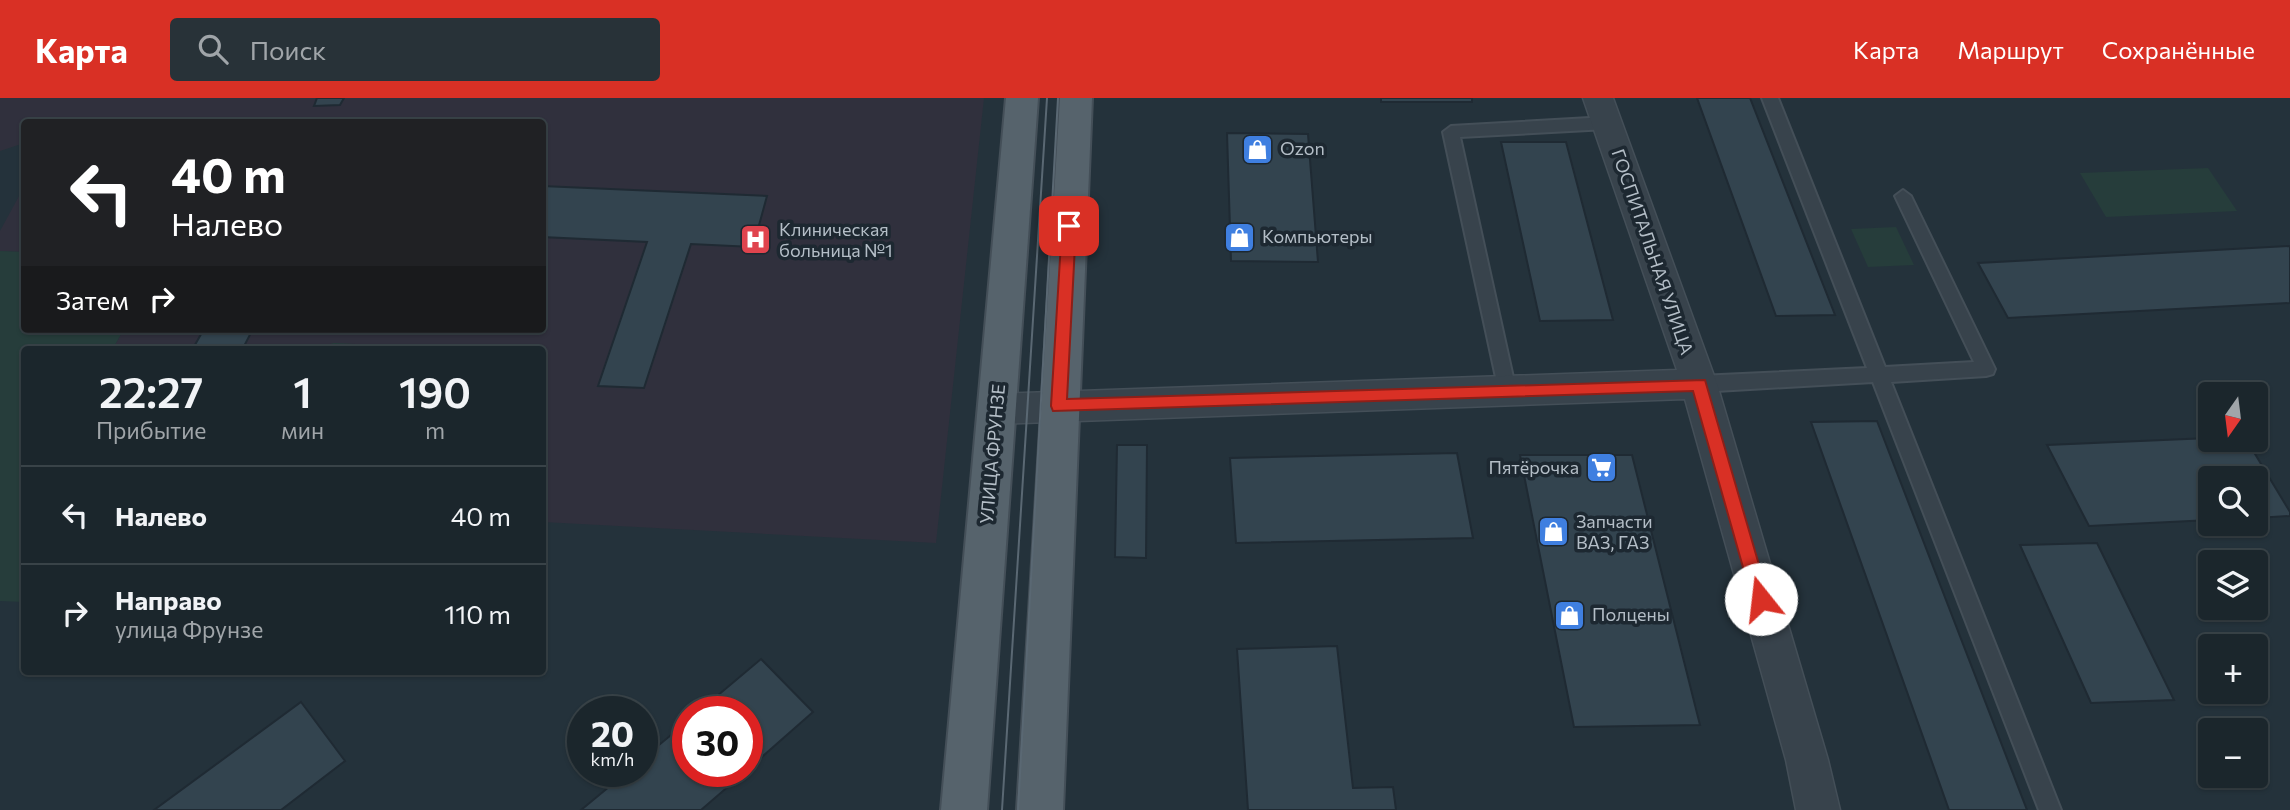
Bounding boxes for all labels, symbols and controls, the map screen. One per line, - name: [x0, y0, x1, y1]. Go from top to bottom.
- search box: [170, 18, 660, 81]
- text: Карта: [35, 29, 128, 70]
- icon: search: [194, 30, 232, 68]
- text: Поиск: [250, 34, 326, 65]
- text: Карта: [1853, 35, 1919, 64]
- text: Маршрут: [1957, 35, 2064, 64]
- text: Сохранённые: [2102, 35, 2255, 64]
- shop icon: Ozon: [1240, 132, 1274, 166]
- place label: Ozon: [1280, 137, 1325, 159]
- text: 40 m: [171, 143, 286, 203]
- street label: ГОСПИТАЛЬНАЯ УЛИЦА: [1607, 146, 1699, 357]
- icon: left: [56, 147, 147, 238]
- pin: [1039, 196, 1099, 256]
- text: Налево: [171, 203, 283, 243]
- icon: arrive: [1050, 207, 1088, 245]
- place label: Клиническая больница №1: [779, 218, 893, 261]
- shop icon: Компьютеры: [1222, 220, 1256, 254]
- hospital icon: Клиническая больница №1: [739, 223, 773, 257]
- place label: Компьютеры: [1262, 225, 1372, 247]
- icon: right: [143, 280, 181, 318]
- text: Затем: [56, 284, 129, 315]
- text: 22:27: [99, 365, 203, 417]
- text: 1: [293, 365, 312, 417]
- text: 190: [399, 365, 471, 417]
- north arrow: [2198, 382, 2268, 452]
- map controls: [2198, 382, 2268, 788]
- street label: УЛИЦА ФРУНЗЕ: [975, 383, 1009, 525]
- text: Прибытие: [96, 416, 206, 444]
- text: мин: [281, 416, 324, 444]
- text: m: [425, 416, 445, 444]
- supermarket icon: Пятёрочка: [1585, 451, 1619, 485]
- place label: Пятёрочка: [1488, 456, 1579, 478]
- button: search: [2198, 466, 2268, 536]
- icon: left: [56, 496, 94, 534]
- text: Налево: [115, 500, 207, 531]
- text: 40 m: [451, 500, 511, 531]
- place label: Запчаcти ВАЗ, ГАЗ: [1576, 510, 1652, 553]
- shop icon: Запчаcти ВАЗ, ГАЗ: [1536, 515, 1570, 549]
- button: layers: [2198, 550, 2268, 620]
- position arrow: [1724, 562, 1798, 636]
- text: Направо: [115, 584, 222, 615]
- icon: right: [56, 594, 94, 632]
- text: 110 m: [444, 598, 511, 629]
- shop icon: Полцены: [1552, 598, 1586, 632]
- place label: Полцены: [1592, 603, 1670, 625]
- text: улица Фрунзе: [115, 615, 263, 643]
- button: +: [2198, 634, 2268, 704]
- speed limit sign: 30: [672, 696, 763, 787]
- text: 20: [591, 711, 634, 754]
- button: −: [2198, 718, 2268, 788]
- text: km/h: [591, 748, 634, 770]

